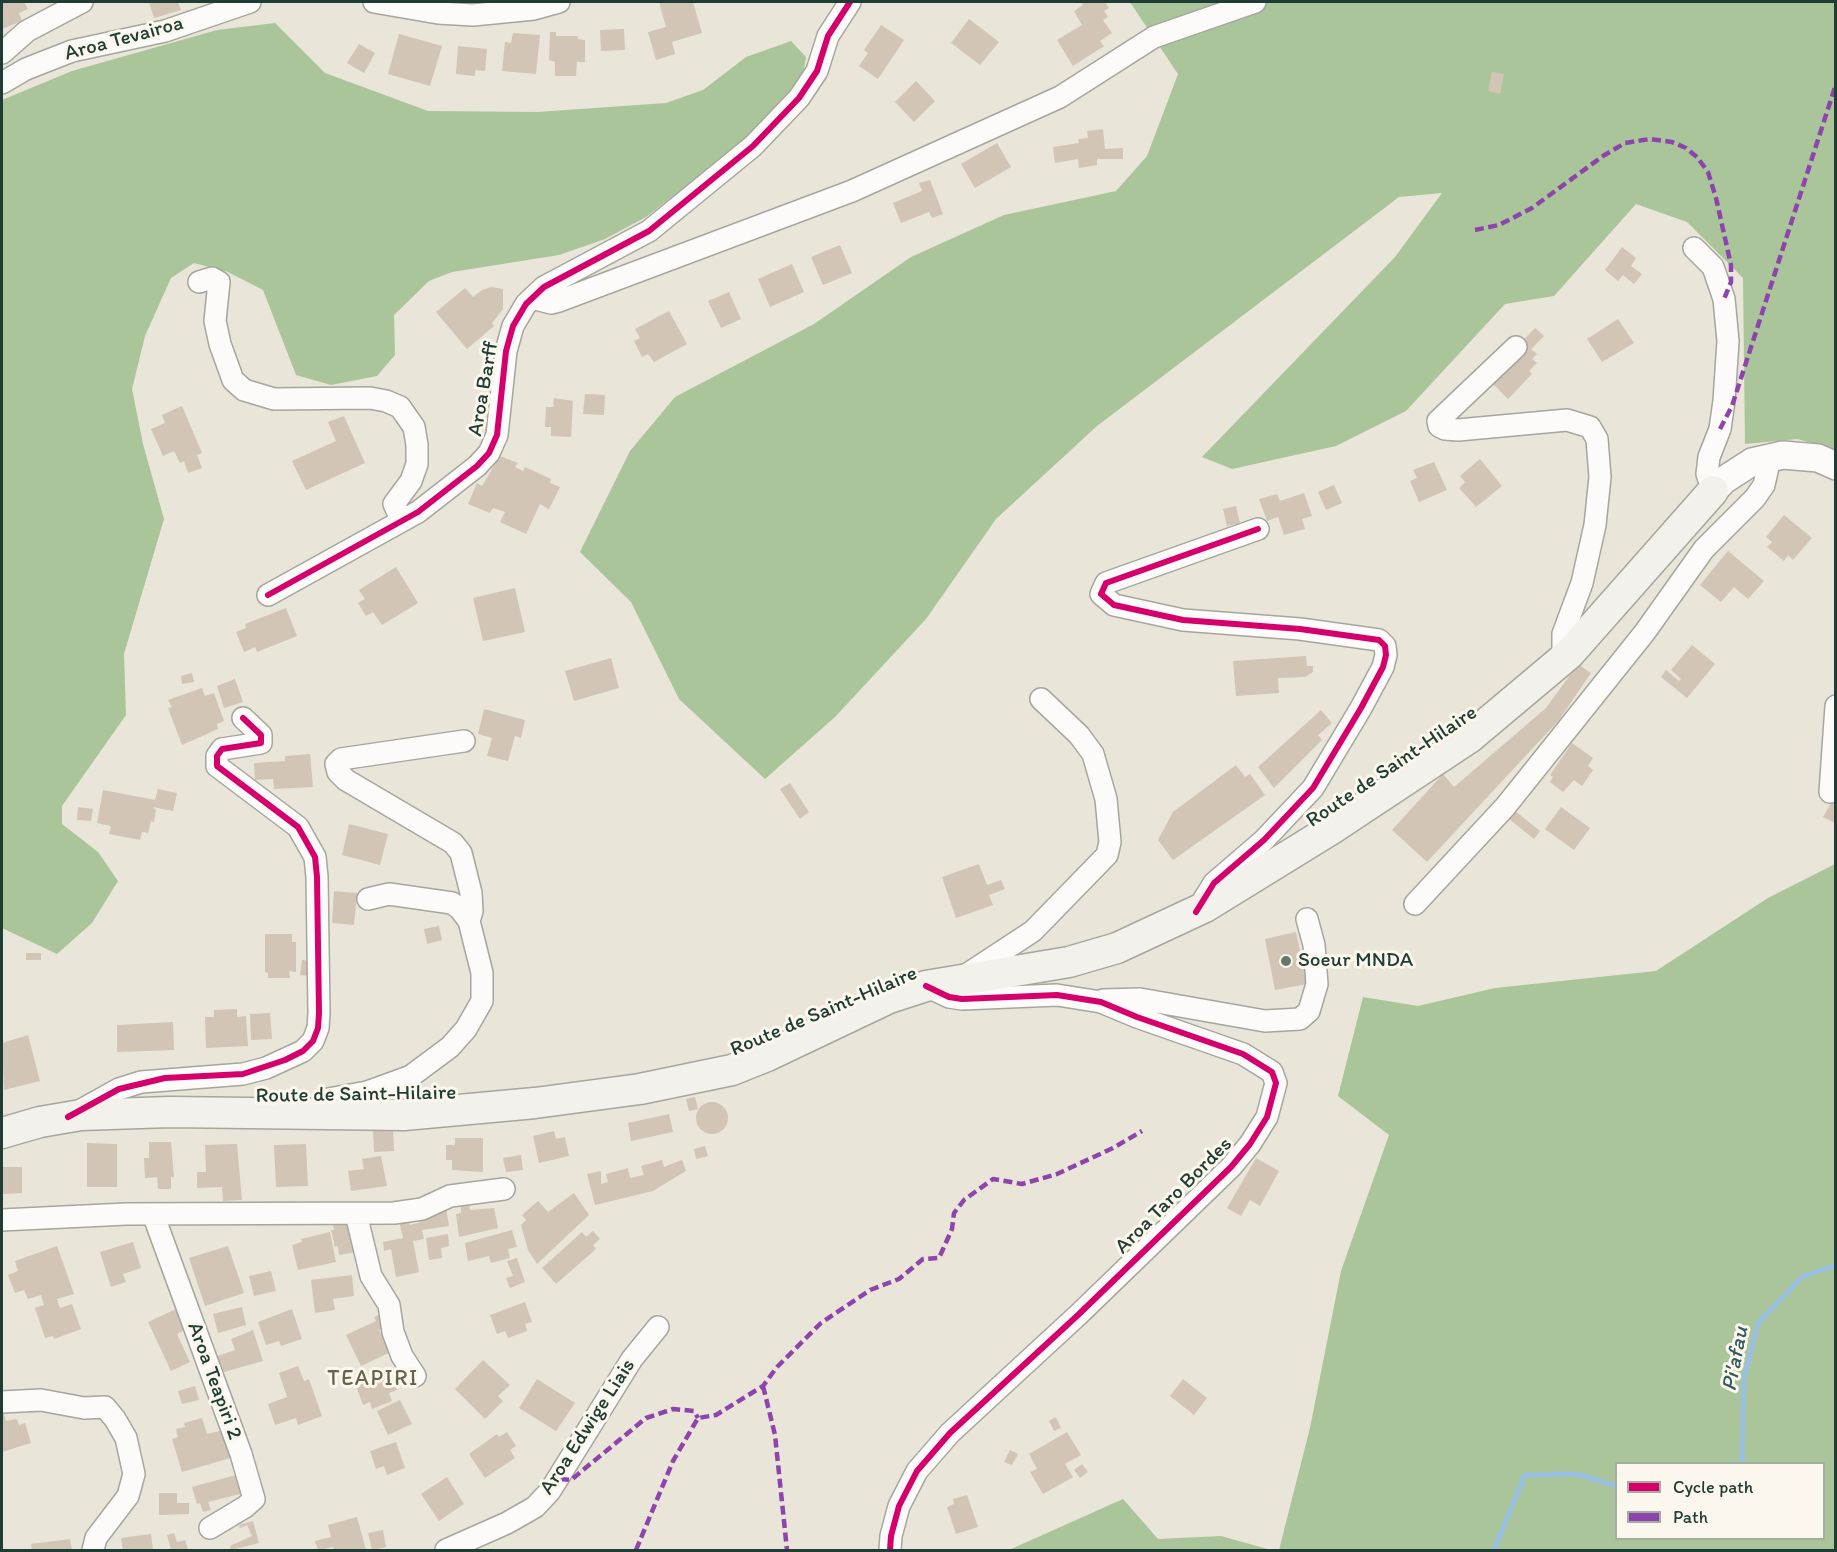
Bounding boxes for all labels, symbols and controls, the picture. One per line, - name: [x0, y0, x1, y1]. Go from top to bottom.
- street label: Aroa Tevairoa: [62, 11, 186, 67]
- street label: Aroa Barff: [463, 340, 505, 438]
- street label: Route de Saint-Hilaire: [1302, 700, 1482, 834]
- place label: Soeur MNDA: [1298, 948, 1413, 974]
- marker: Soeur MNDA: [1279, 954, 1293, 968]
- street label: Route de Saint-Hilaire: [727, 961, 921, 1063]
- street label: Route de Saint-Hilaire: [255, 1081, 457, 1109]
- street label: Aroa Taro Bordes: [1110, 1132, 1238, 1260]
- street label: Aroa Teapiri 2: [181, 1319, 247, 1443]
- water label: Pi'afau: [1717, 1325, 1755, 1393]
- street label: Aroa Edwige Liais: [535, 1354, 641, 1500]
- district label: TEAPIRI: [327, 1366, 419, 1392]
- legend: [1615, 1462, 1825, 1540]
- text: Cycle path: [1673, 1476, 1753, 1498]
- text: Path: [1673, 1506, 1708, 1528]

